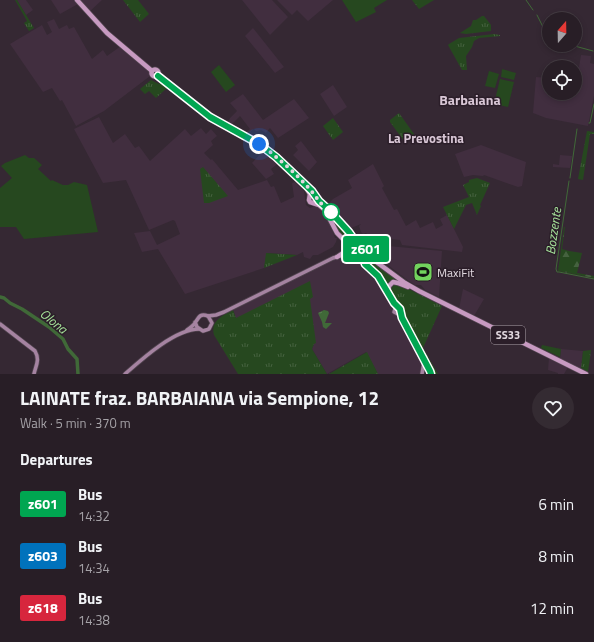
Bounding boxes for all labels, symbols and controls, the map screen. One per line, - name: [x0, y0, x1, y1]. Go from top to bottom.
- north arrow: [542, 12, 582, 52]
- map controls: [542, 12, 582, 100]
- button: locate: [542, 60, 582, 100]
- district label: Barbaiana: [439, 89, 501, 110]
- district label: La Prevostina: [388, 128, 464, 148]
- your location: [249, 134, 269, 154]
- unlabelled marker: [322, 203, 340, 221]
- water label: Bozzente: [540, 205, 566, 256]
- line badge: z601: [338, 236, 394, 262]
- text: z601: [351, 238, 381, 259]
- sports icon: MaxiFit: [412, 261, 434, 283]
- place label: MaxiFit: [437, 263, 475, 282]
- water label: Olona: [36, 304, 73, 339]
- road number: SS33: [491, 326, 525, 344]
- text: LAINATE fraz. BARBAIANA via Sempione, 12: [20, 383, 379, 412]
- button: heart: [532, 387, 574, 429]
- text: Walk · 5 min · 370 m: [20, 413, 131, 433]
- text: Departures: [20, 448, 93, 471]
- text: Bus: [78, 483, 102, 506]
- text: z601: [28, 493, 58, 514]
- text: 6 min: [538, 493, 574, 516]
- text: 14:32: [78, 506, 110, 526]
- text: Bus: [78, 535, 102, 558]
- text: z603: [28, 545, 58, 566]
- text: 8 min: [538, 545, 574, 568]
- text: 14:34: [78, 558, 110, 578]
- text: Bus: [78, 587, 102, 610]
- text: z618: [28, 597, 58, 618]
- text: 12 min: [530, 597, 574, 620]
- text: 14:38: [78, 610, 110, 630]

